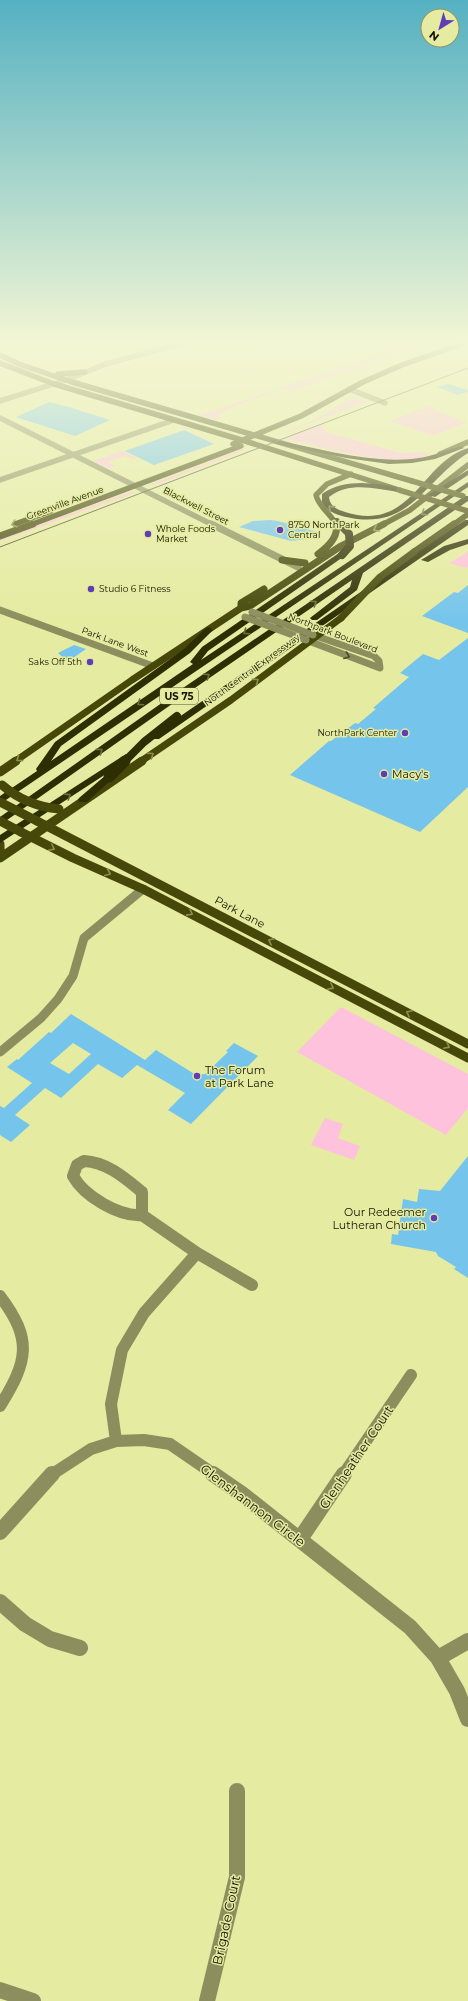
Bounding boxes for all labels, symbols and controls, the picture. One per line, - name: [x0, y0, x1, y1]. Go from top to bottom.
- north arrow: [420, 8, 460, 48]
- text: N: [426, 28, 442, 44]
- street label: Greenville Avenue: [25, 483, 105, 522]
- street label: Blackwell Street: [162, 484, 231, 527]
- one-way arrow: [329, 505, 336, 512]
- one-way arrow: [421, 508, 428, 516]
- place label: 8750 NorthPark Central: [288, 519, 360, 540]
- one-way arrow: [10, 520, 17, 528]
- place label: Whole Foods Market: [156, 523, 216, 544]
- one-way arrow: [373, 524, 380, 532]
- marker: 8750 NorthPark Central: [275, 525, 285, 535]
- marker: Whole Foods Market: [143, 529, 153, 539]
- place label: Studio 6 Fitness: [99, 583, 171, 594]
- marker: Studio 6 Fitness: [86, 584, 96, 594]
- one-way arrow: [310, 600, 317, 608]
- street label: Northpark Boulevard: [287, 610, 379, 655]
- street label: Park Lane West: [80, 624, 150, 659]
- one-way arrow: [243, 627, 250, 635]
- street label: North Central Expressway: [202, 631, 302, 708]
- one-way arrow: [344, 651, 351, 659]
- place label: Saks Off 5th: [28, 656, 82, 667]
- marker: Saks Off 5th: [85, 657, 95, 667]
- one-way arrow: [202, 674, 209, 681]
- one-way arrow: [252, 678, 259, 686]
- road number: US 75: [160, 688, 198, 704]
- one-way arrow: [138, 698, 145, 705]
- place label: NorthPark Center: [317, 727, 397, 738]
- marker: NorthPark Center: [400, 728, 410, 738]
- one-way arrow: [96, 748, 103, 756]
- one-way arrow: [147, 752, 154, 760]
- one-way arrow: [16, 754, 23, 761]
- place label: Macy's: [392, 767, 429, 781]
- marker: Macy's: [379, 769, 389, 779]
- one-way arrow: [64, 793, 71, 800]
- one-way arrow: [48, 843, 56, 851]
- one-way arrow: [105, 869, 112, 877]
- street label: Park Lane: [212, 893, 268, 931]
- one-way arrow: [186, 909, 193, 916]
- one-way arrow: [268, 939, 275, 946]
- one-way arrow: [327, 982, 334, 989]
- one-way arrow: [405, 1010, 413, 1017]
- one-way arrow: [442, 1042, 450, 1049]
- place label: The Forum at Park Lane: [205, 1063, 274, 1090]
- marker: The Forum at Park Lane: [192, 1071, 202, 1081]
- place label: Our Redeemer Lutheran Church: [332, 1205, 426, 1232]
- marker: Our Redeemer Lutheran Church: [429, 1213, 439, 1223]
- street label: Glenheather Court: [315, 1402, 397, 1512]
- street label: Glenshannon Circle: [197, 1460, 309, 1550]
- street label: Brigade Court: [209, 1874, 243, 1966]

